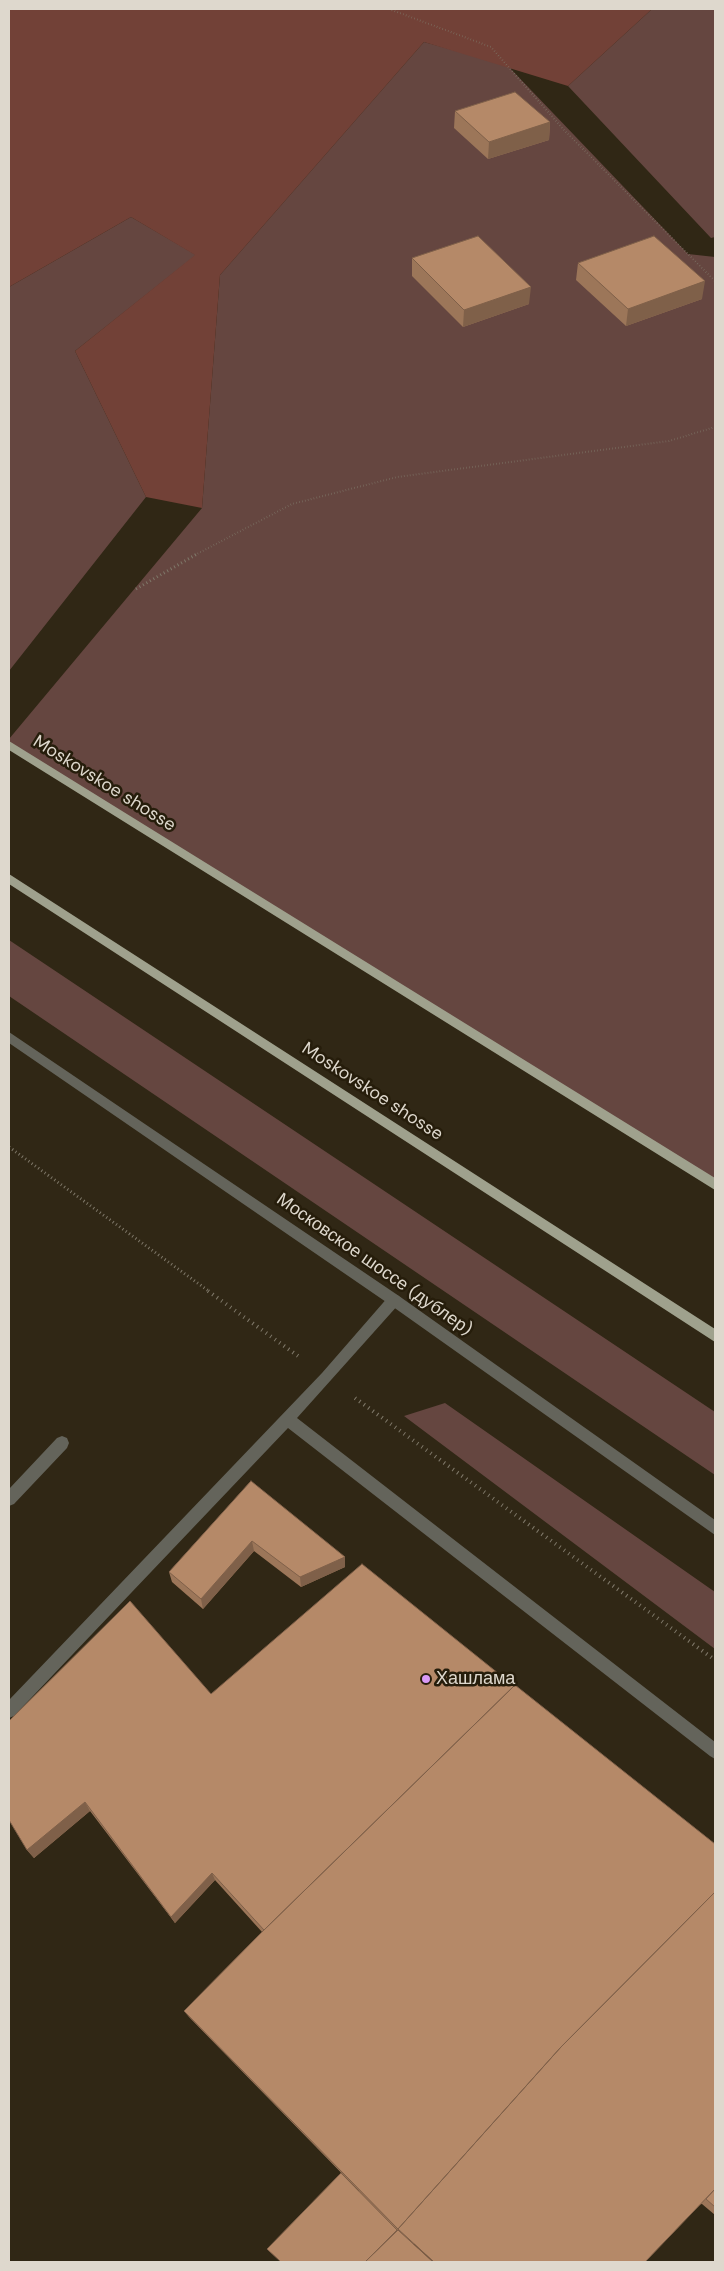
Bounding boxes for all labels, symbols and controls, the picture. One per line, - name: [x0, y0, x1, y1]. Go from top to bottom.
- street label: Moskovskoe shosse: [29, 731, 179, 837]
- street label: Moskovskoe shosse: [297, 1038, 447, 1146]
- street label: Московское шоссе (дублер): [272, 1189, 476, 1341]
- place label: Хашлама: [436, 1668, 515, 1690]
- marker: Хашлама: [420, 1673, 432, 1685]

